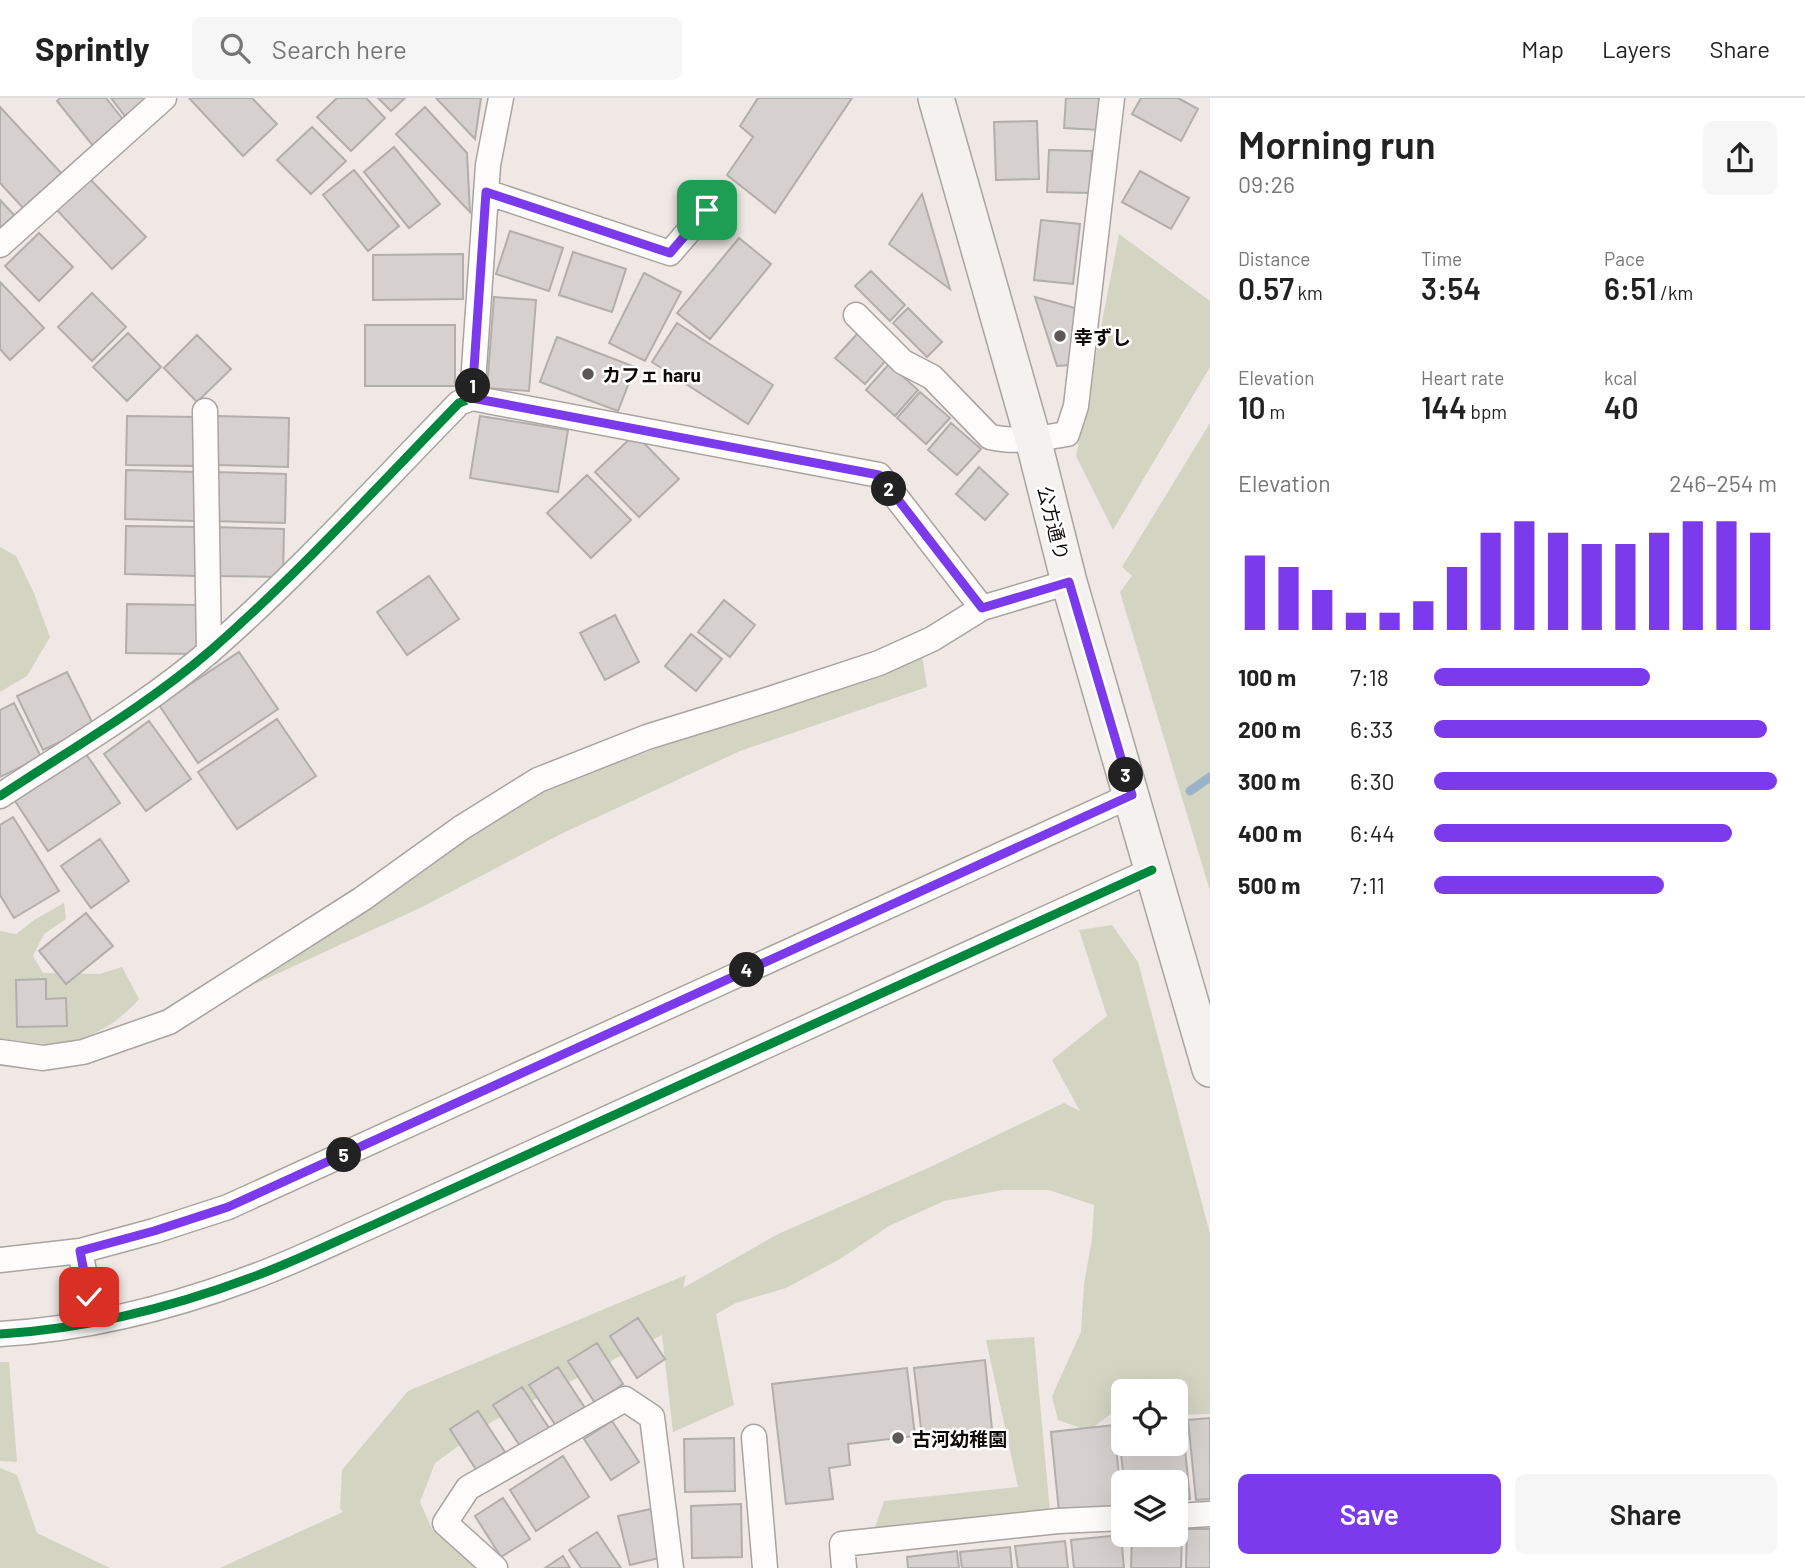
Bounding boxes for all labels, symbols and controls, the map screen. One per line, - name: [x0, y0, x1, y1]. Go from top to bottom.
- search box: [192, 17, 682, 80]
- text: Sprintly: [35, 28, 150, 68]
- icon: search: [216, 29, 254, 67]
- text: Search here: [272, 33, 407, 64]
- text: Map: [1521, 34, 1564, 63]
- text: Layers: [1602, 34, 1671, 63]
- text: Share: [1709, 34, 1770, 63]
- text: Morning run: [1238, 121, 1436, 167]
- button: share: [1703, 121, 1777, 195]
- text: 09:26: [1238, 170, 1295, 198]
- pin: [677, 180, 737, 240]
- icon: arrive: [688, 191, 726, 229]
- text: Distance: [1238, 247, 1310, 270]
- text: Time: [1421, 247, 1462, 270]
- text: Pace: [1604, 247, 1645, 270]
- text: 0.57: [1238, 270, 1294, 306]
- text: 3:54: [1421, 270, 1481, 306]
- text: 6:51: [1604, 270, 1657, 306]
- text: km: [1294, 281, 1323, 304]
- text: /km: [1657, 281, 1693, 304]
- place label: 幸ずし: [1074, 325, 1131, 348]
- marker: 幸ずし: [1052, 328, 1068, 344]
- place label: カフェ haru: [602, 363, 701, 386]
- marker: カフェ haru: [580, 366, 596, 382]
- text: Elevation: [1238, 366, 1315, 389]
- text: Heart rate: [1421, 366, 1504, 389]
- text: kcal: [1604, 366, 1637, 389]
- pin: 1: [456, 368, 490, 404]
- text: 1: [469, 374, 476, 397]
- text: 10: [1238, 389, 1266, 425]
- text: 144: [1421, 389, 1467, 425]
- text: 40: [1604, 389, 1639, 425]
- text: m: [1266, 400, 1285, 423]
- text: bpm: [1467, 400, 1507, 423]
- text: Elevation: [1238, 469, 1331, 497]
- text: 246–254 m: [1669, 469, 1777, 497]
- pin: 2: [872, 472, 906, 506]
- text: 2: [883, 477, 894, 500]
- street label: 公方通り: [1034, 483, 1074, 563]
- text: 100 m: [1238, 663, 1296, 691]
- text: 7:18: [1350, 663, 1389, 691]
- text: 200 m: [1238, 715, 1301, 743]
- text: 6:33: [1350, 715, 1393, 743]
- pin: 3: [1108, 758, 1144, 792]
- text: 3: [1120, 763, 1131, 786]
- text: 300 m: [1238, 767, 1300, 795]
- text: 6:30: [1350, 767, 1394, 795]
- text: 400 m: [1238, 819, 1302, 847]
- text: 6:44: [1350, 819, 1395, 847]
- text: 500 m: [1238, 871, 1300, 899]
- text: 7:11: [1350, 871, 1385, 899]
- pin: 4: [730, 952, 764, 988]
- text: 4: [741, 958, 752, 981]
- pin: 5: [326, 1138, 362, 1172]
- text: 5: [338, 1143, 349, 1166]
- pin: [59, 1267, 119, 1327]
- icon: check: [70, 1278, 108, 1316]
- map controls: [1111, 1379, 1188, 1547]
- button: locate: [1111, 1379, 1188, 1456]
- place label: 古河幼稚園: [912, 1427, 1007, 1450]
- marker: 古河幼稚園: [890, 1430, 906, 1446]
- button: layers: [1111, 1470, 1188, 1547]
- button: Save: [1238, 1474, 1501, 1554]
- button: Share: [1515, 1474, 1777, 1554]

